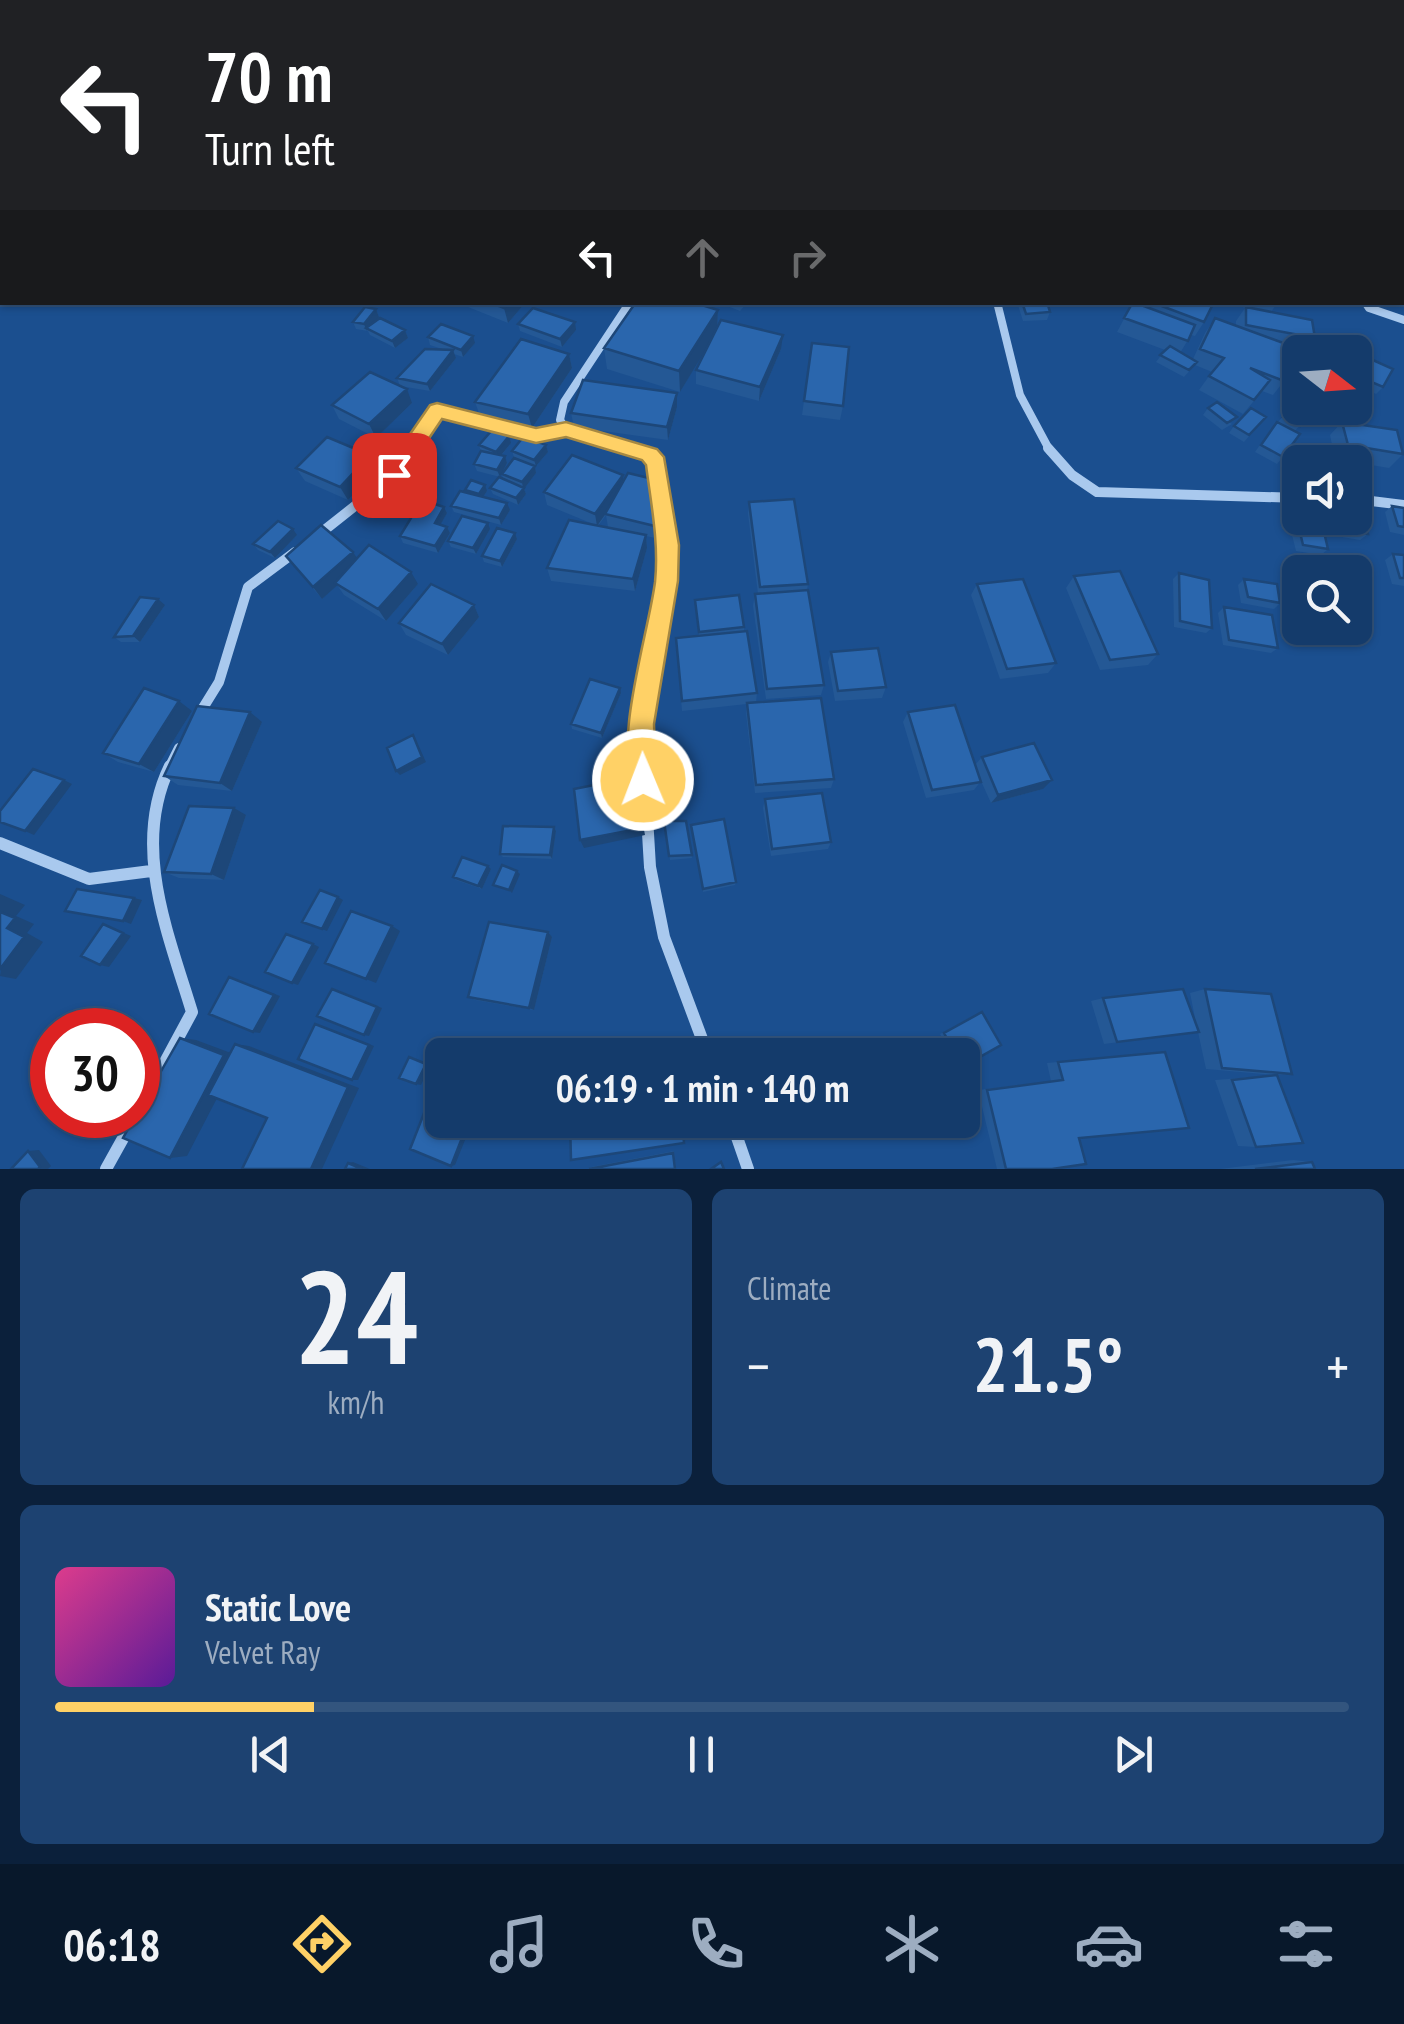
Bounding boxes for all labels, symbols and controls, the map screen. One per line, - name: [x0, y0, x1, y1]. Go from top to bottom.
- text: 70 m: [205, 31, 333, 121]
- icon: left: [40, 40, 170, 170]
- text: Turn left: [205, 119, 335, 177]
- icon: left: [570, 230, 625, 285]
- icon: ahead: [675, 230, 730, 285]
- icon: right: [780, 230, 835, 285]
- north arrow: [1282, 335, 1372, 425]
- map controls: [1282, 335, 1372, 645]
- pin: [352, 433, 437, 518]
- button: sound: [1282, 445, 1372, 535]
- icon: arrive: [367, 448, 422, 503]
- button: search: [1282, 555, 1372, 645]
- position arrow: [591, 728, 695, 832]
- speed limit sign: 30: [30, 1008, 160, 1138]
- text: 06:19 · 1 min · 140 m: [556, 1063, 849, 1112]
- text: 24: [294, 1232, 418, 1400]
- text: Climate: [747, 1267, 831, 1309]
- text: 21.5°: [973, 1316, 1123, 1413]
- text: −: [747, 1330, 770, 1401]
- text: +: [1326, 1330, 1349, 1401]
- text: km/h: [328, 1381, 384, 1423]
- text: Static Love: [205, 1582, 351, 1631]
- text: Velvet Ray: [205, 1631, 320, 1673]
- icon: previous: [243, 1727, 298, 1782]
- icon: pause: [674, 1727, 729, 1782]
- icon: next: [1106, 1727, 1161, 1782]
- icon: directions: [287, 1909, 357, 1979]
- icon: music: [484, 1909, 554, 1979]
- icon: phone: [681, 1909, 751, 1979]
- icon: climate: [877, 1909, 947, 1979]
- icon: car: [1074, 1909, 1144, 1979]
- icon: filters: [1271, 1909, 1341, 1979]
- text: 06:18: [63, 1915, 161, 1973]

